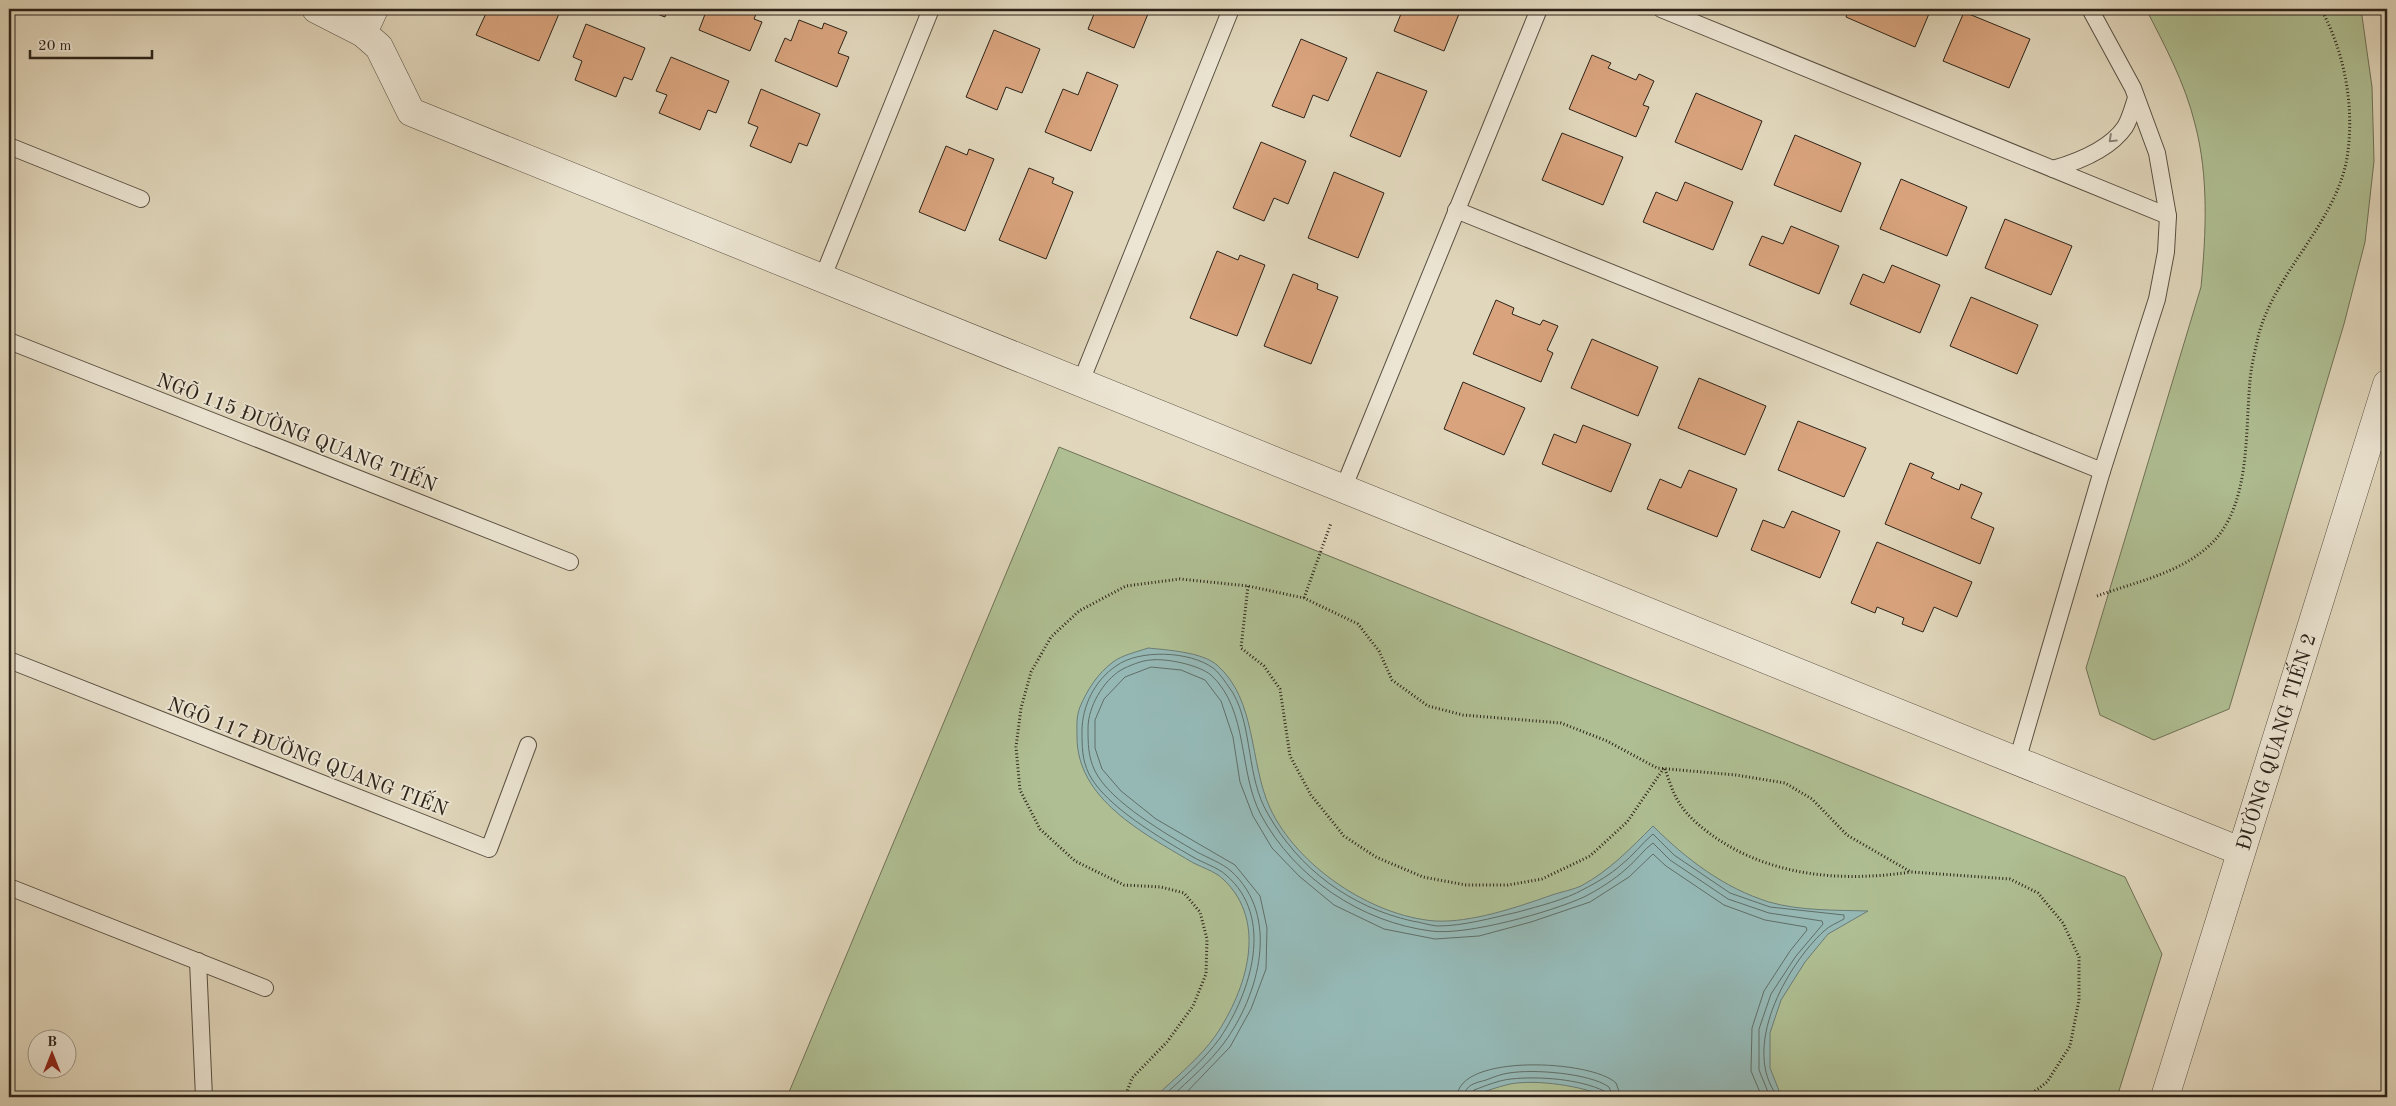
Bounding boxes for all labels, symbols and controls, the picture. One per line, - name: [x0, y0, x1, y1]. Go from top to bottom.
- scale bar: [30, 28, 152, 60]
- text: 20 m: [38, 39, 72, 54]
- one-way arrow: [2109, 133, 2118, 142]
- street label: NGÕ 115 ĐƯỜNG QUANG TIẾN: [153, 366, 441, 497]
- street label: ĐƯỜNG QUANG TIẾN 2: [2234, 632, 2321, 853]
- street label: NGÕ 117 ĐƯỜNG QUANG TIẾN: [164, 690, 452, 821]
- north arrow: [28, 1028, 78, 1078]
- text: B: [47, 1035, 57, 1049]

